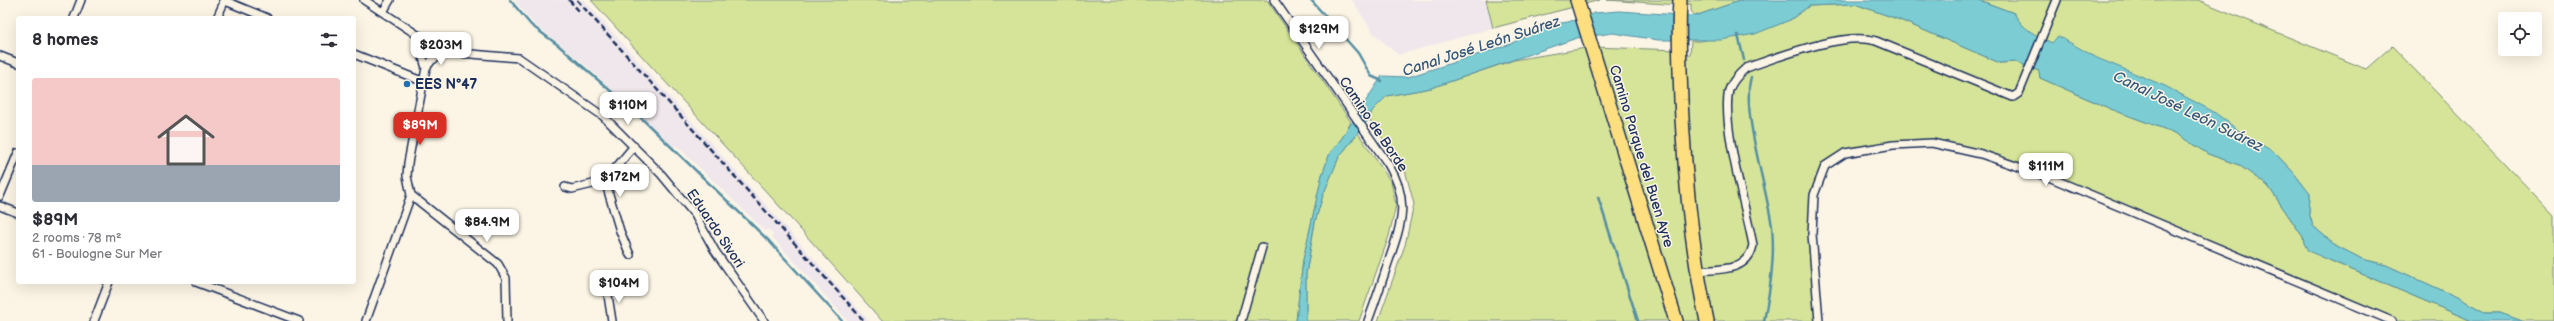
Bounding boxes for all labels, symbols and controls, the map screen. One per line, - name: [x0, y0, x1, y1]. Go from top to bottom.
- water label: Canal José León Suárez: [1400, 12, 1563, 81]
- map controls: [2498, 12, 2542, 56]
- button: locate: [2498, 12, 2542, 56]
- pin: $129M: [1291, 16, 1347, 50]
- text: $129M: [1299, 21, 1339, 37]
- icon: filters: [318, 29, 340, 51]
- text: 8 homes: [32, 30, 98, 50]
- pin: $203M: [413, 32, 469, 66]
- text: $203M: [419, 37, 463, 53]
- street label: Camino Parque del Buen Ayre: [1606, 63, 1677, 249]
- water label: Canal José León Suárez: [2110, 67, 2267, 156]
- street label: Camino de Borde: [1335, 73, 1412, 175]
- place label: EES N°47: [415, 76, 477, 93]
- marker: EES N°47: [402, 79, 412, 89]
- pin: $110M: [600, 92, 656, 126]
- text: $110M: [609, 97, 647, 113]
- icon: home: [150, 104, 222, 176]
- pin: $89M: [396, 112, 444, 146]
- text: $89M: [402, 117, 438, 133]
- pin: $111M: [2018, 153, 2074, 187]
- text: $111M: [2028, 158, 2064, 174]
- pin: $172M: [592, 164, 648, 198]
- text: $172M: [600, 169, 640, 185]
- street label: Eduardo Sivori: [683, 186, 748, 271]
- pin: $84.9M: [454, 209, 520, 243]
- text: $89M: [32, 210, 78, 230]
- text: $84.9M: [464, 214, 510, 230]
- text: 2 rooms · 78 m²: [32, 230, 122, 246]
- text: 61 - Boulogne Sur Mer: [32, 246, 162, 262]
- pin: $104M: [591, 270, 647, 304]
- text: $104M: [598, 275, 640, 291]

